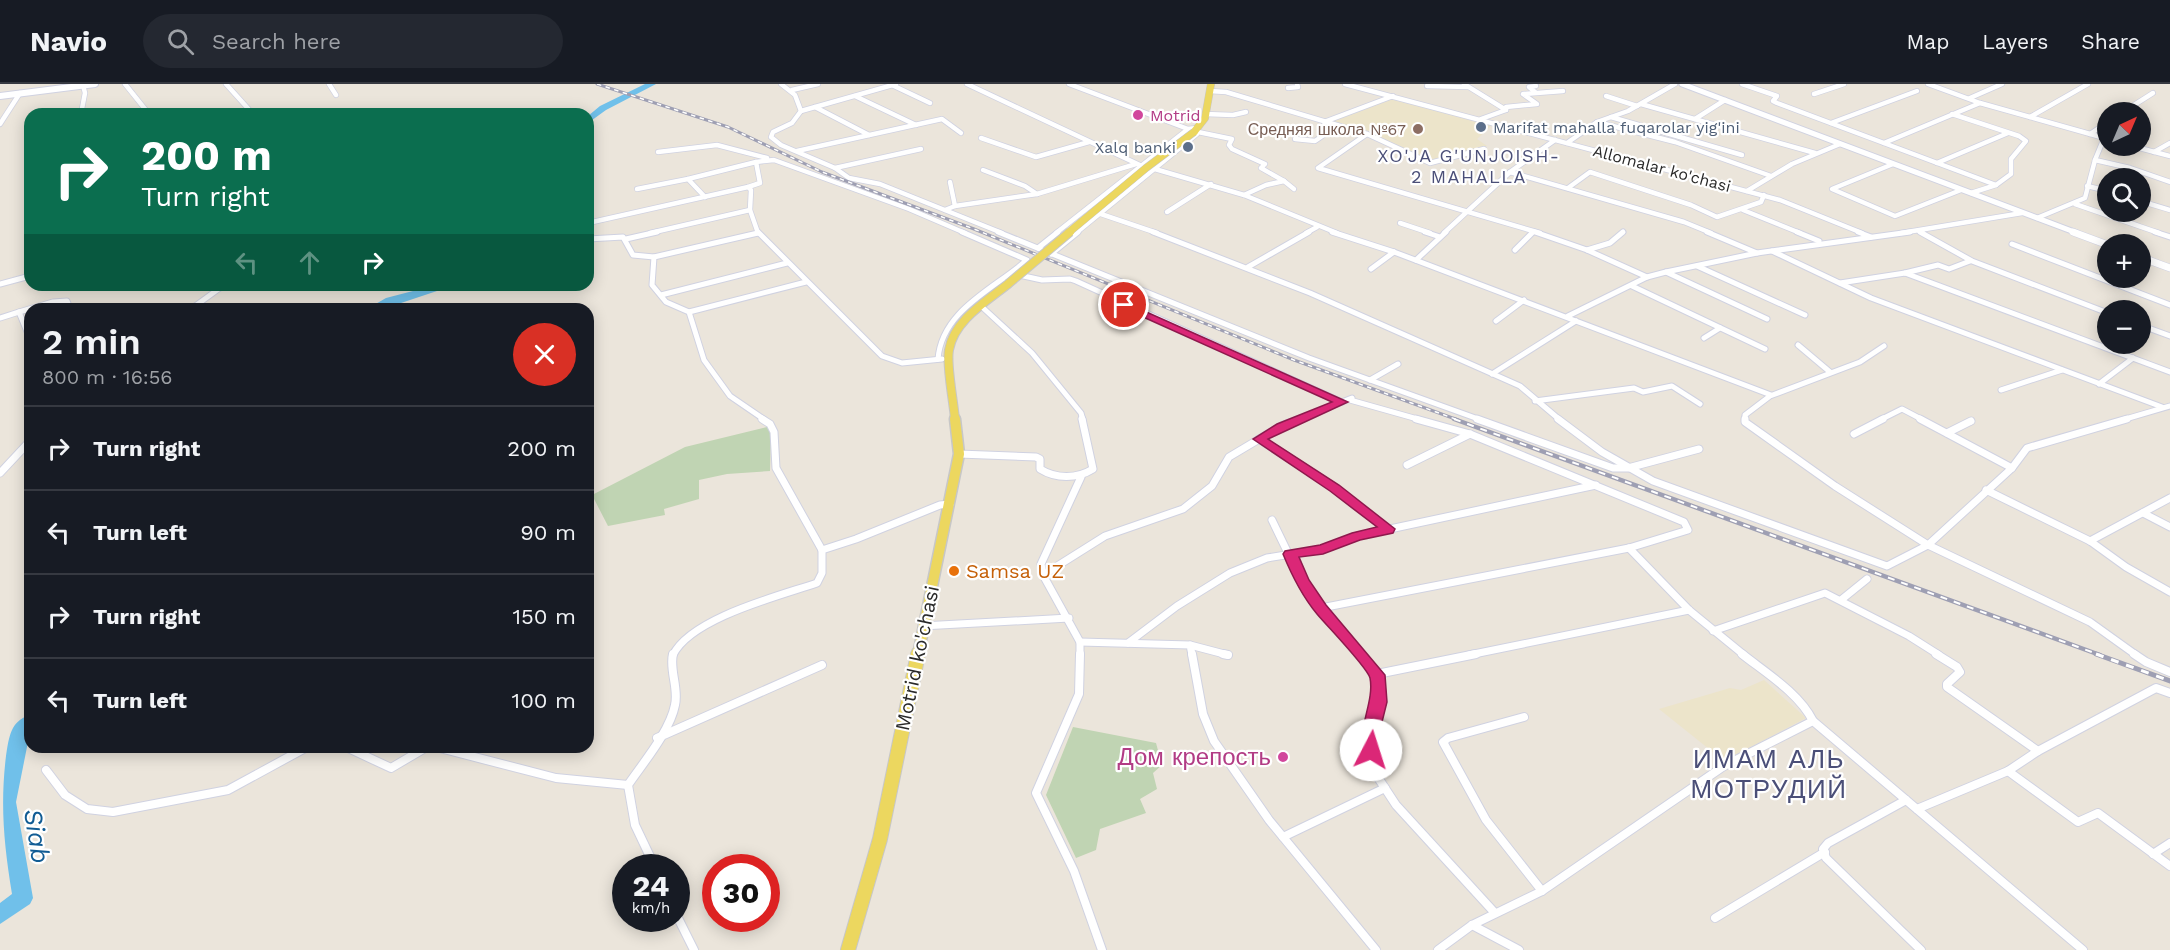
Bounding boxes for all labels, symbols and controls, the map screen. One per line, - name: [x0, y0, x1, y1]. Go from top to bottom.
- search box: [143, 14, 563, 68]
- text: Navio: [30, 25, 107, 58]
- icon: search: [164, 25, 197, 58]
- text: Search here: [212, 29, 341, 54]
- text: Map: [1906, 29, 1949, 54]
- text: Layers: [1982, 29, 2048, 54]
- text: Share: [2081, 29, 2140, 54]
- north arrow: [2097, 102, 2151, 156]
- map controls: [2097, 102, 2151, 354]
- place label: Motrid: [1150, 106, 1201, 125]
- marker: Motrid: [1131, 108, 1145, 122]
- place label: Marifat mahalla fuqarolar yig'ini: [1493, 118, 1740, 137]
- place label: Средняя школа №67: [1248, 120, 1406, 139]
- marker: Marifat mahalla fuqarolar yig'ini: [1474, 120, 1488, 134]
- marker: Средняя школа №67: [1411, 122, 1425, 136]
- text: 200 m: [141, 131, 272, 180]
- icon: right: [42, 132, 120, 210]
- place label: Xalq banki: [1095, 138, 1176, 157]
- marker: Xalq banki: [1181, 140, 1195, 154]
- street label: Allomalar ko'chasi: [1591, 141, 1733, 196]
- district label: XO'JA G'UNJOISH- 2 MAHALLA: [1377, 145, 1561, 187]
- button: search: [2097, 168, 2151, 222]
- text: Turn right: [141, 181, 270, 213]
- button: +: [2097, 234, 2151, 288]
- icon: left: [230, 246, 263, 279]
- icon: ahead: [293, 246, 326, 279]
- icon: right: [356, 246, 389, 279]
- pin: [1098, 279, 1149, 330]
- icon: arrive: [1107, 288, 1140, 321]
- button: −: [2097, 300, 2151, 354]
- text: 2 min: [42, 321, 141, 363]
- button: close: [513, 323, 576, 386]
- text: 800 m · 16:56: [42, 365, 173, 389]
- icon: right: [42, 432, 75, 465]
- text: Turn right: [93, 436, 200, 461]
- text: 200 m: [507, 436, 576, 461]
- icon: left: [42, 516, 75, 549]
- text: Turn left: [93, 520, 187, 545]
- text: 90 m: [520, 520, 576, 545]
- place label: Samsa UZ: [966, 559, 1064, 583]
- marker: Samsa UZ: [947, 564, 961, 578]
- street label: Motrid ko'chasi: [890, 583, 944, 733]
- icon: right: [42, 600, 75, 633]
- text: Turn right: [93, 604, 200, 629]
- text: 150 m: [512, 604, 576, 629]
- icon: left: [42, 684, 75, 717]
- text: Turn left: [93, 688, 187, 713]
- text: 100 m: [512, 688, 576, 713]
- position arrow: [1339, 718, 1403, 782]
- place label: Дом крепость: [1117, 743, 1271, 771]
- district label: ИМАМ АЛЬ МОТРУДИЙ: [1691, 744, 1847, 804]
- marker: Дом крепость: [1276, 750, 1290, 764]
- water label: Siab: [18, 806, 56, 866]
- speed limit sign: 30: [702, 854, 780, 932]
- text: 24: [633, 868, 669, 903]
- text: km/h: [632, 899, 670, 917]

